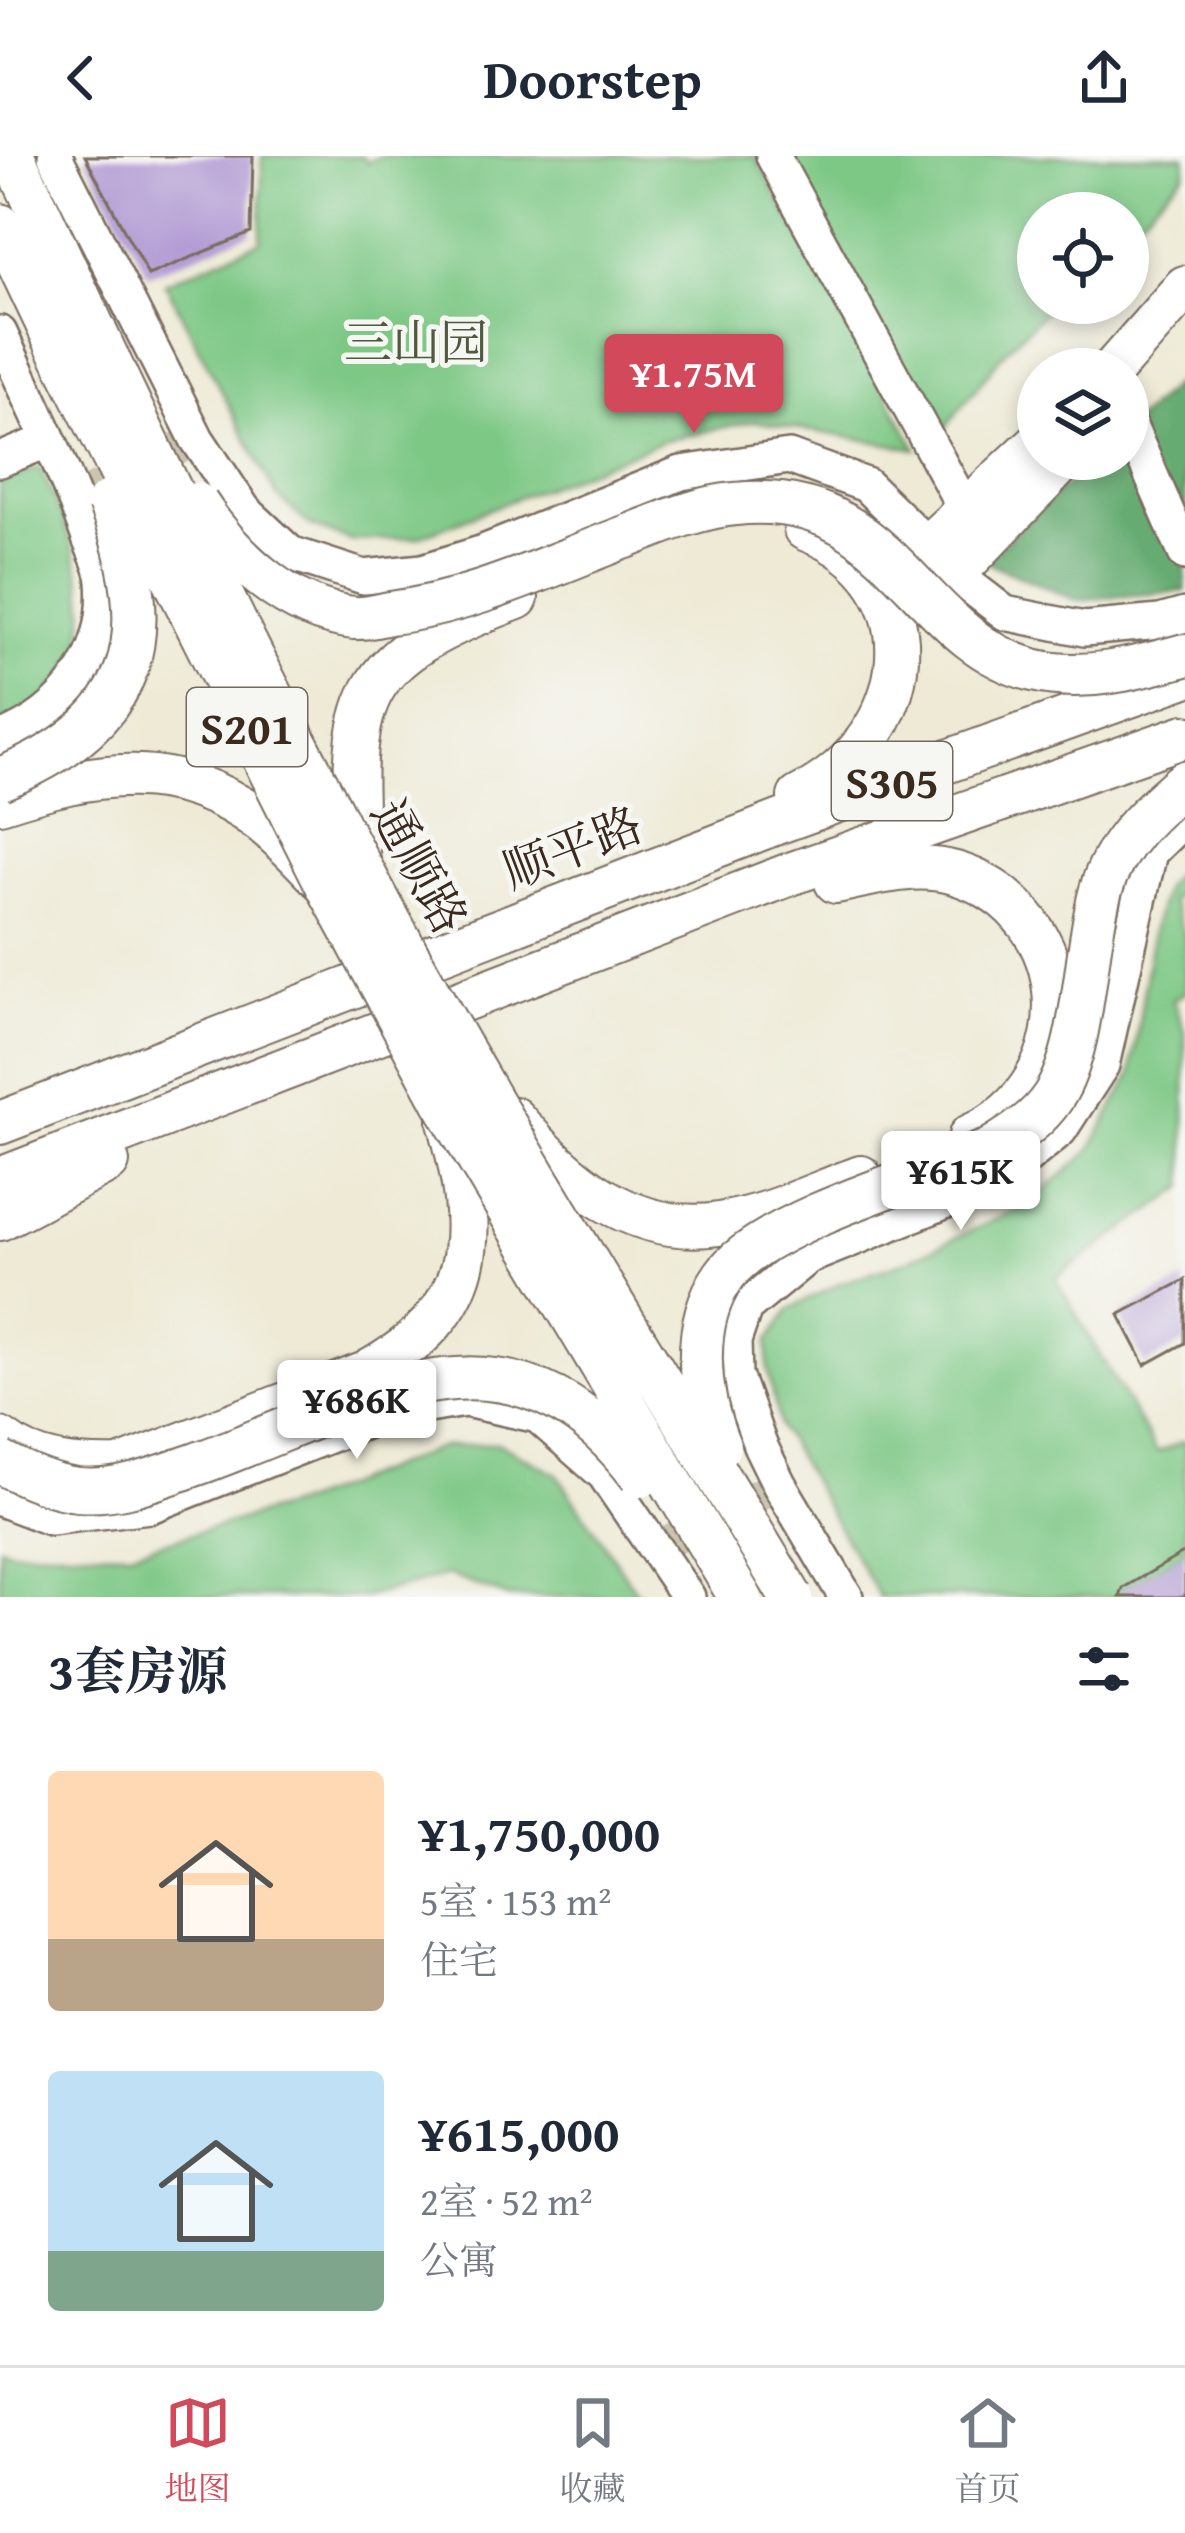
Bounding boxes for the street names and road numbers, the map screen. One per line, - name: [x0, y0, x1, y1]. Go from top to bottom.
- road number: S201: [187, 688, 307, 766]
- road number: S305: [832, 742, 952, 820]
- street label: 通顺路: [354, 786, 486, 946]
- street label: 顺平路: [492, 788, 652, 906]

